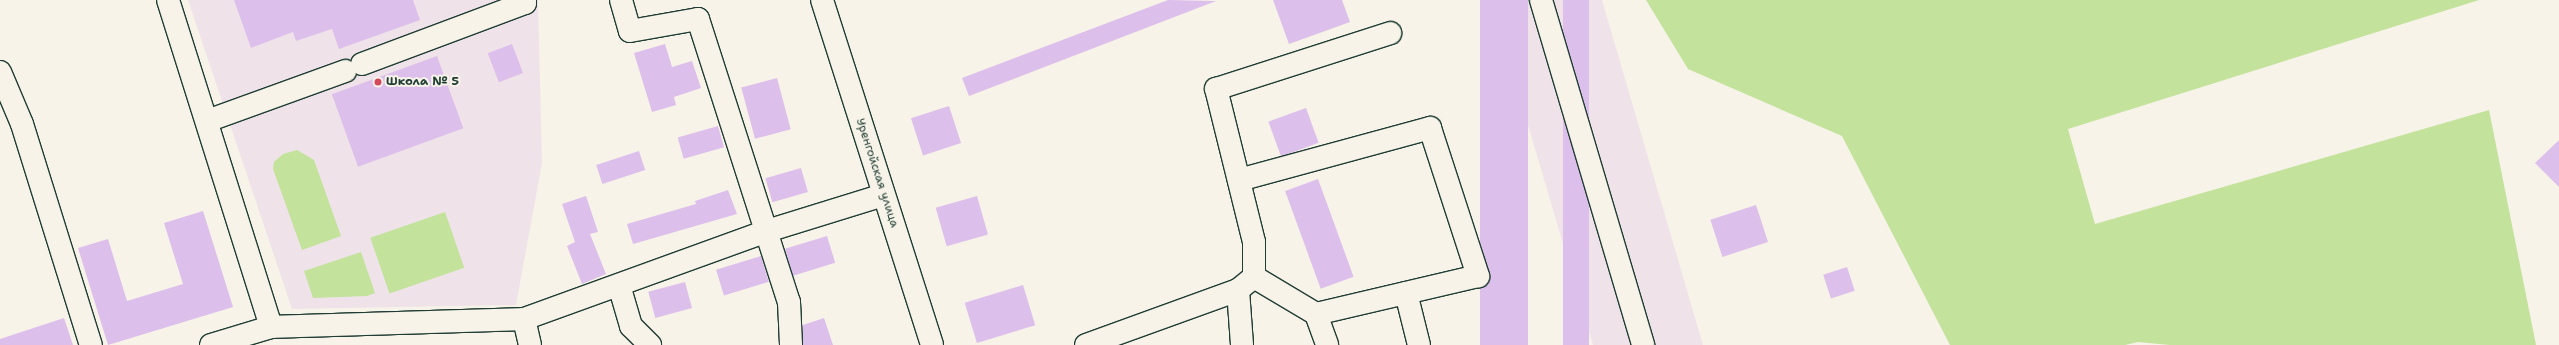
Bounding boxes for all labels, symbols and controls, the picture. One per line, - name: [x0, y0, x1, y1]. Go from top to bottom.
- place label: Школа № 5: [386, 75, 459, 89]
- marker: Школа № 5: [373, 77, 383, 87]
- street label: Уренгойская улица: [853, 117, 901, 229]

